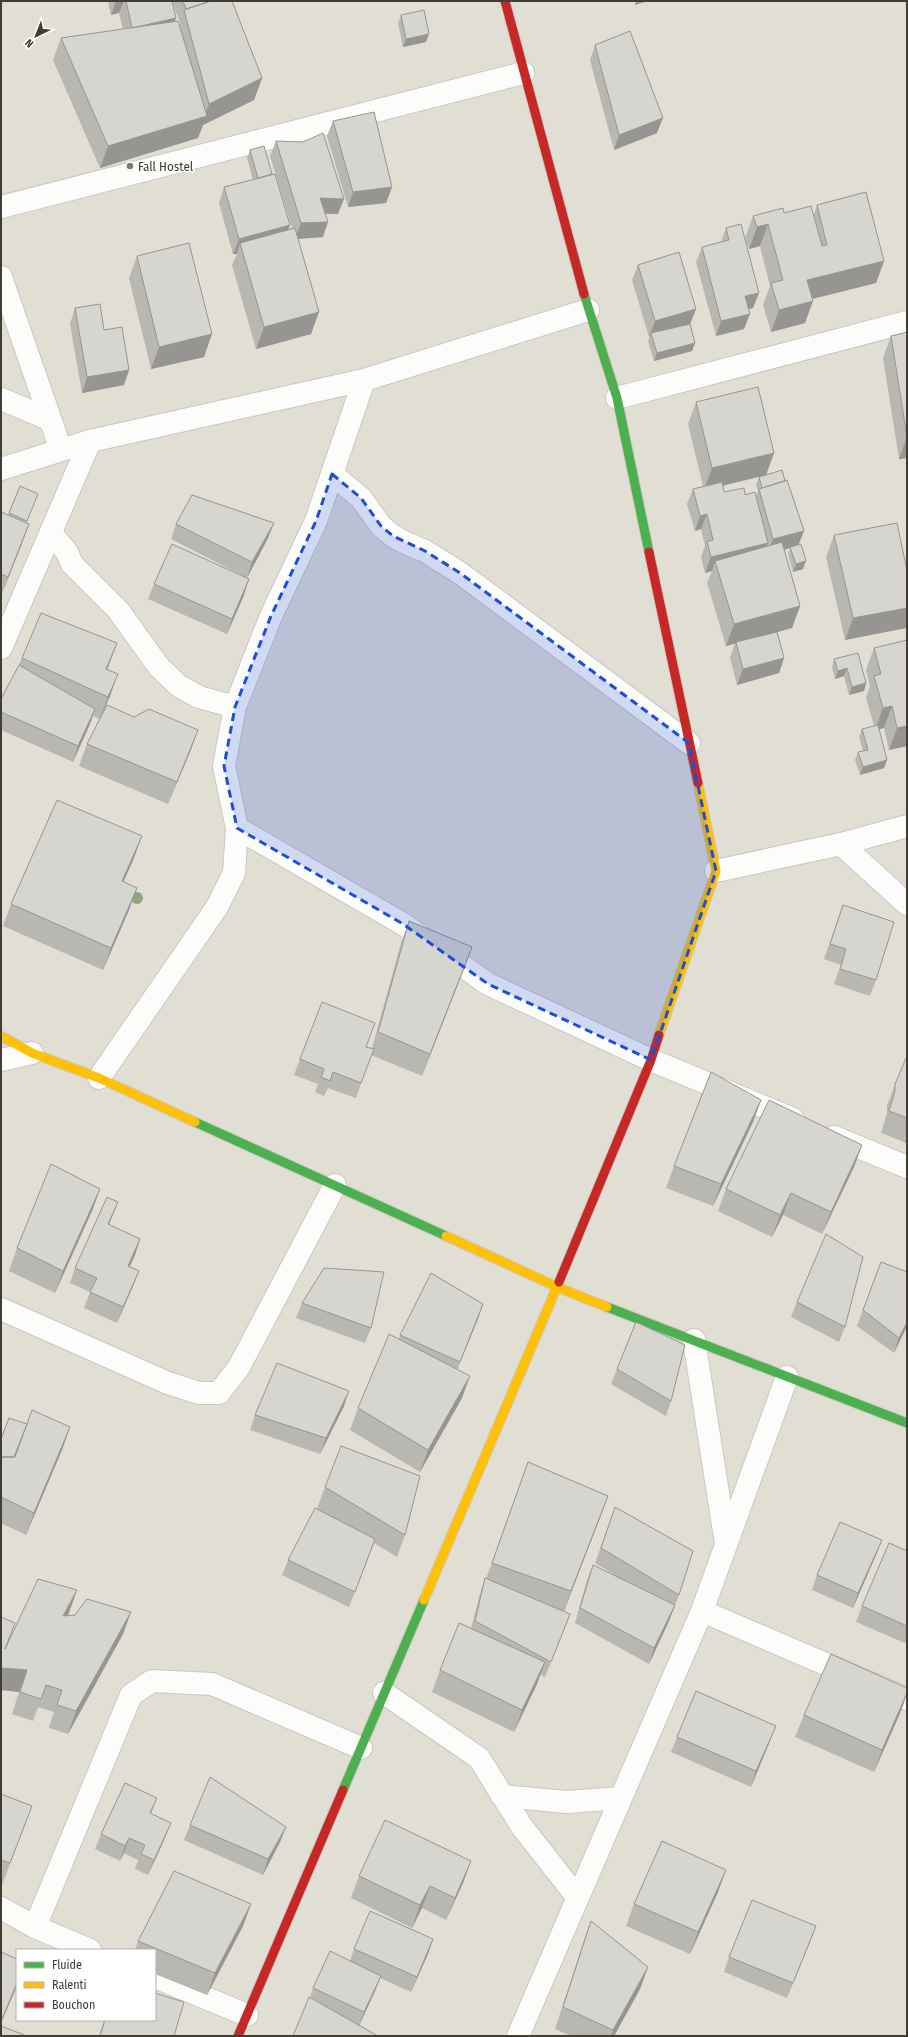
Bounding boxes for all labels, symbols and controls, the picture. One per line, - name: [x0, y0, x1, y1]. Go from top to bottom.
- north arrow: [16, 16, 56, 56]
- text: N: [23, 36, 36, 50]
- place label: Fall Hostel: [138, 159, 194, 174]
- marker: Fall Hostel: [125, 161, 135, 171]
- legend: [16, 1949, 156, 2021]
- text: Fluide: [52, 1958, 82, 1972]
- text: Ralenti: [52, 1978, 87, 1992]
- text: Bouchon: [52, 1998, 95, 2012]

